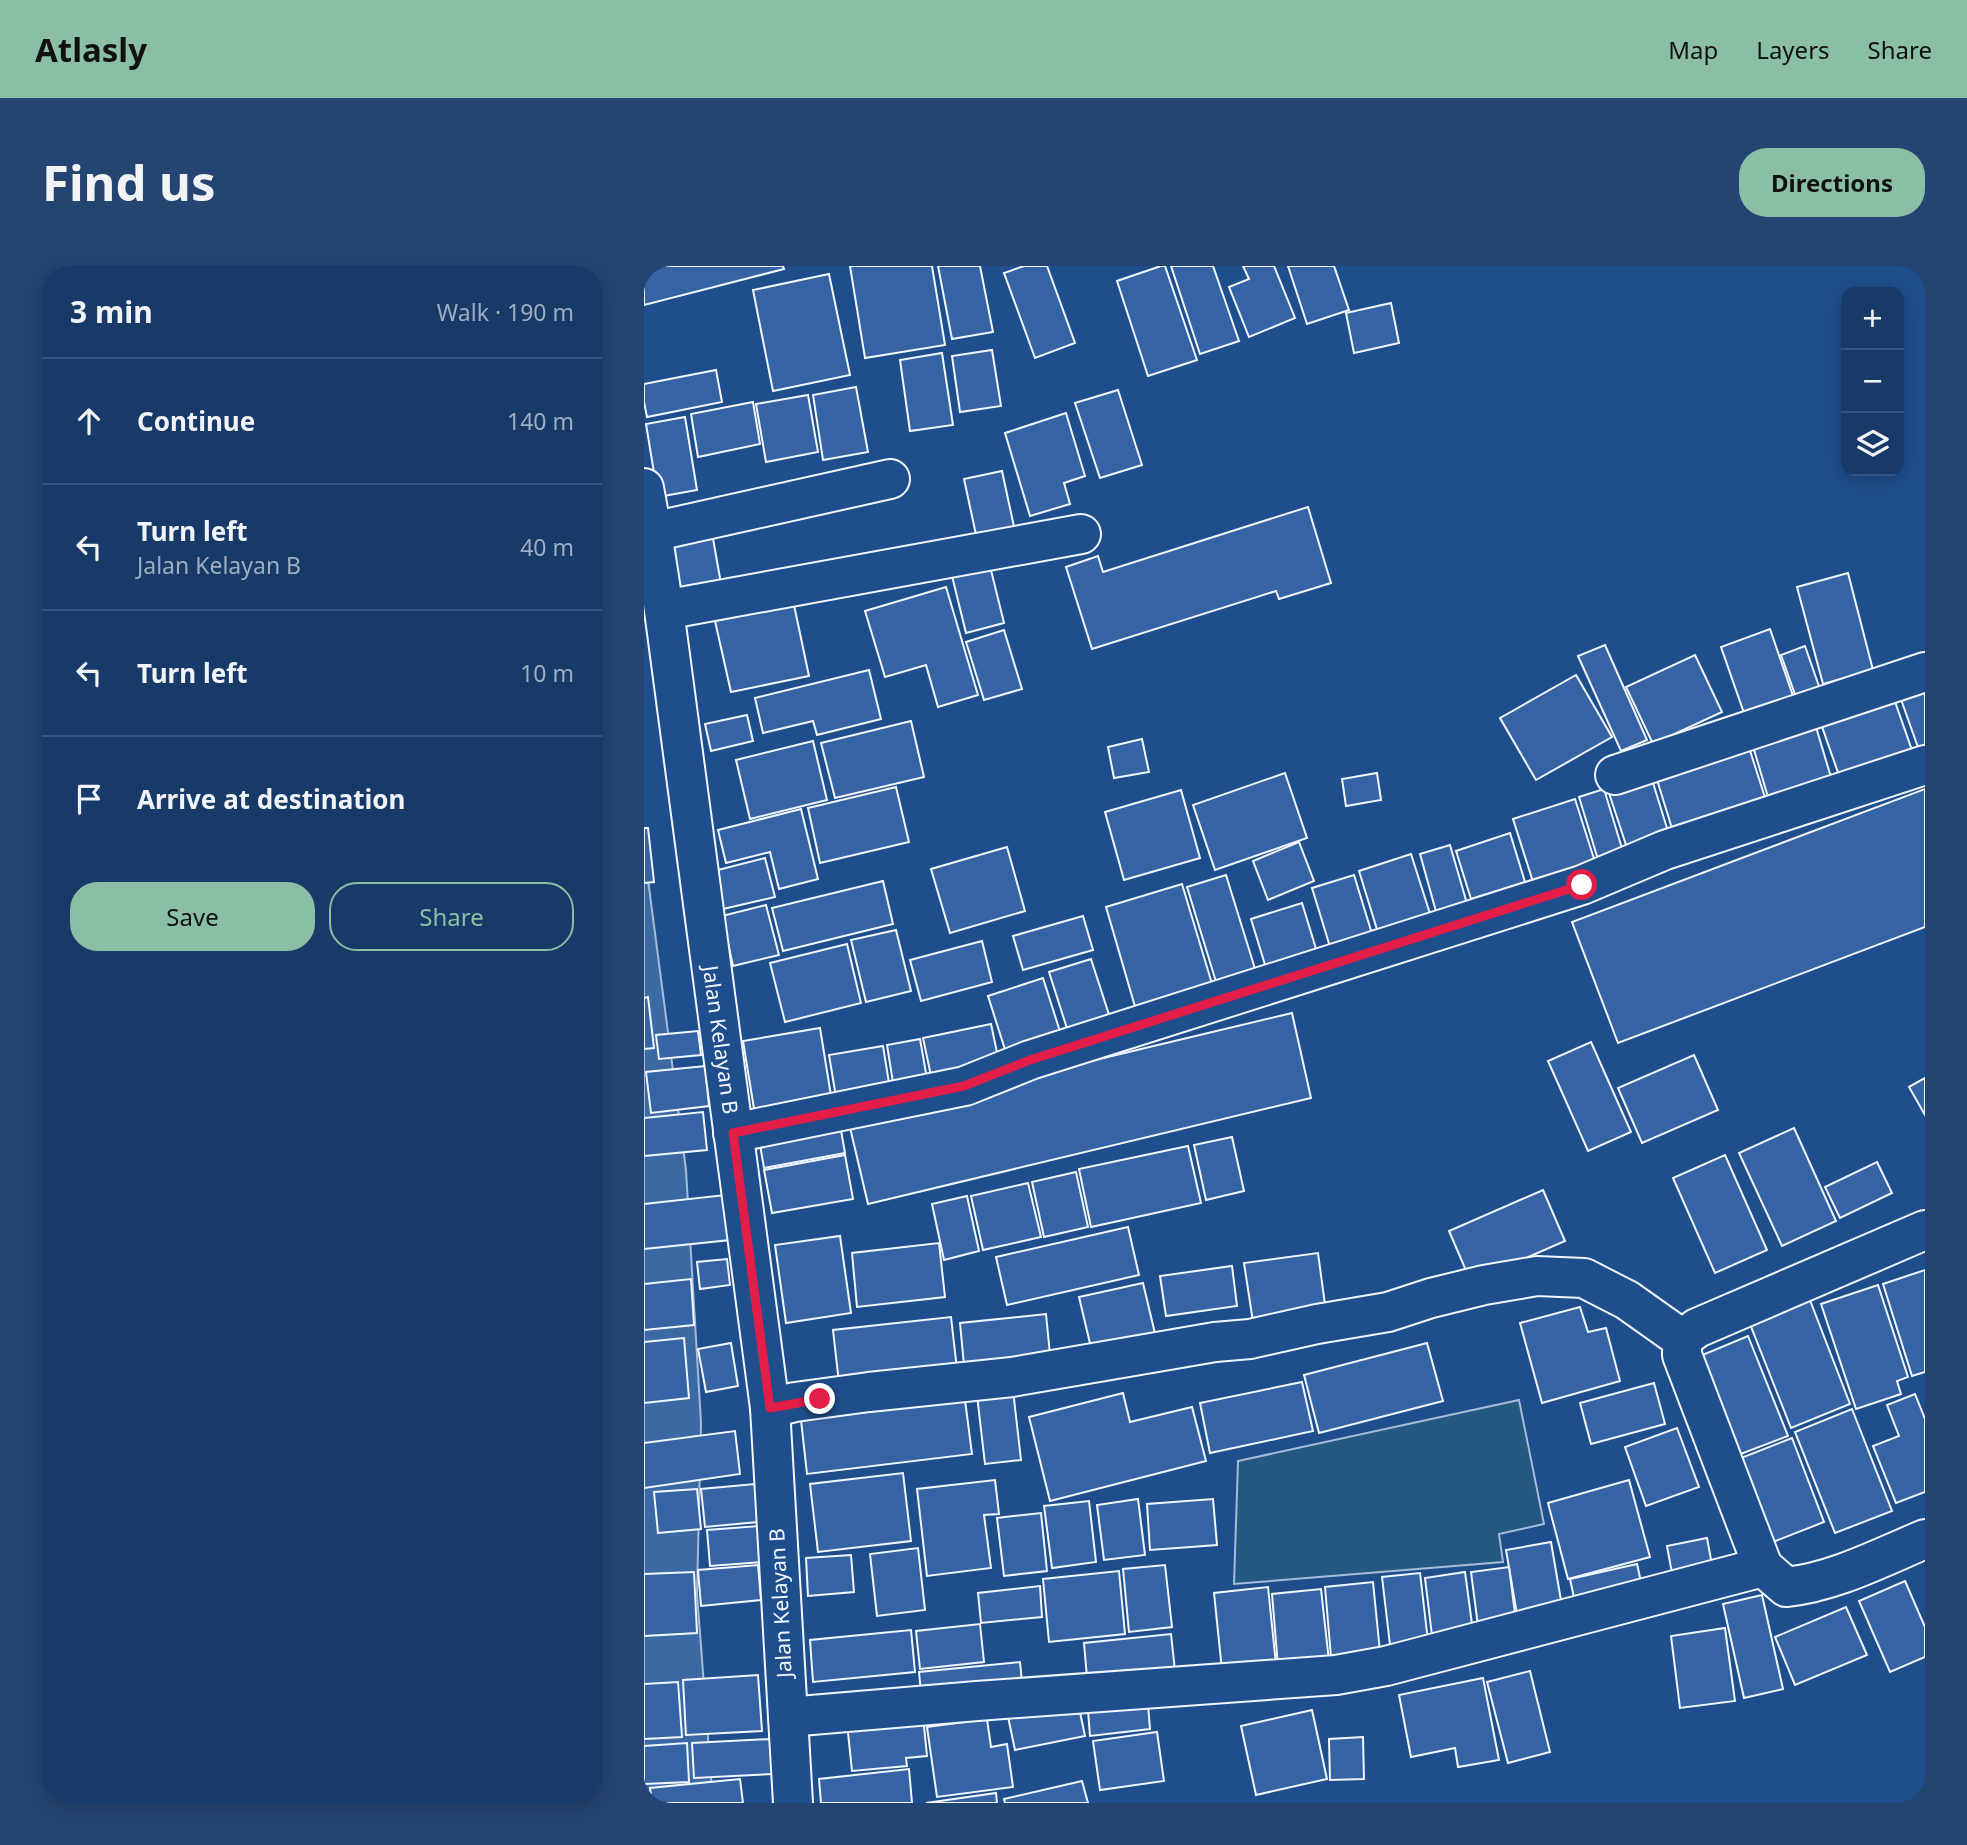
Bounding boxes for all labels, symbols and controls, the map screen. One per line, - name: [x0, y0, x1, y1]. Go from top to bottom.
- text: Atlasly: [35, 27, 147, 72]
- text: Map: [1668, 33, 1718, 66]
- text: Layers: [1756, 33, 1830, 66]
- text: Share: [1868, 33, 1932, 66]
- button: Directions: [1739, 148, 1925, 217]
- text: Find us: [42, 149, 216, 215]
- map controls: [1841, 287, 1904, 476]
- button: +: [1841, 287, 1904, 350]
- text: 3 min: [70, 291, 153, 332]
- text: Walk · 190 m: [437, 296, 574, 328]
- button: −: [1841, 350, 1904, 413]
- icon: ahead: [70, 402, 108, 440]
- text: Continue: [137, 403, 255, 439]
- text: 140 m: [507, 405, 574, 437]
- button: layers: [1841, 413, 1904, 476]
- text: Turn left: [137, 513, 248, 549]
- icon: left: [70, 528, 108, 566]
- text: 40 m: [520, 531, 574, 563]
- text: Jalan Kelayan B: [137, 549, 301, 581]
- icon: left: [70, 654, 108, 692]
- text: Turn left: [137, 655, 248, 691]
- text: 10 m: [520, 657, 574, 689]
- icon: arrive: [70, 780, 108, 818]
- text: Arrive at destination: [137, 781, 406, 817]
- route start: [1566, 869, 1597, 900]
- button: Save: [70, 882, 315, 951]
- button: Share: [329, 882, 574, 951]
- street label: Jalan Kelayan B: [696, 962, 745, 1116]
- route end: [804, 1383, 835, 1414]
- street label: Jalan Kelayan B: [762, 1528, 798, 1681]

